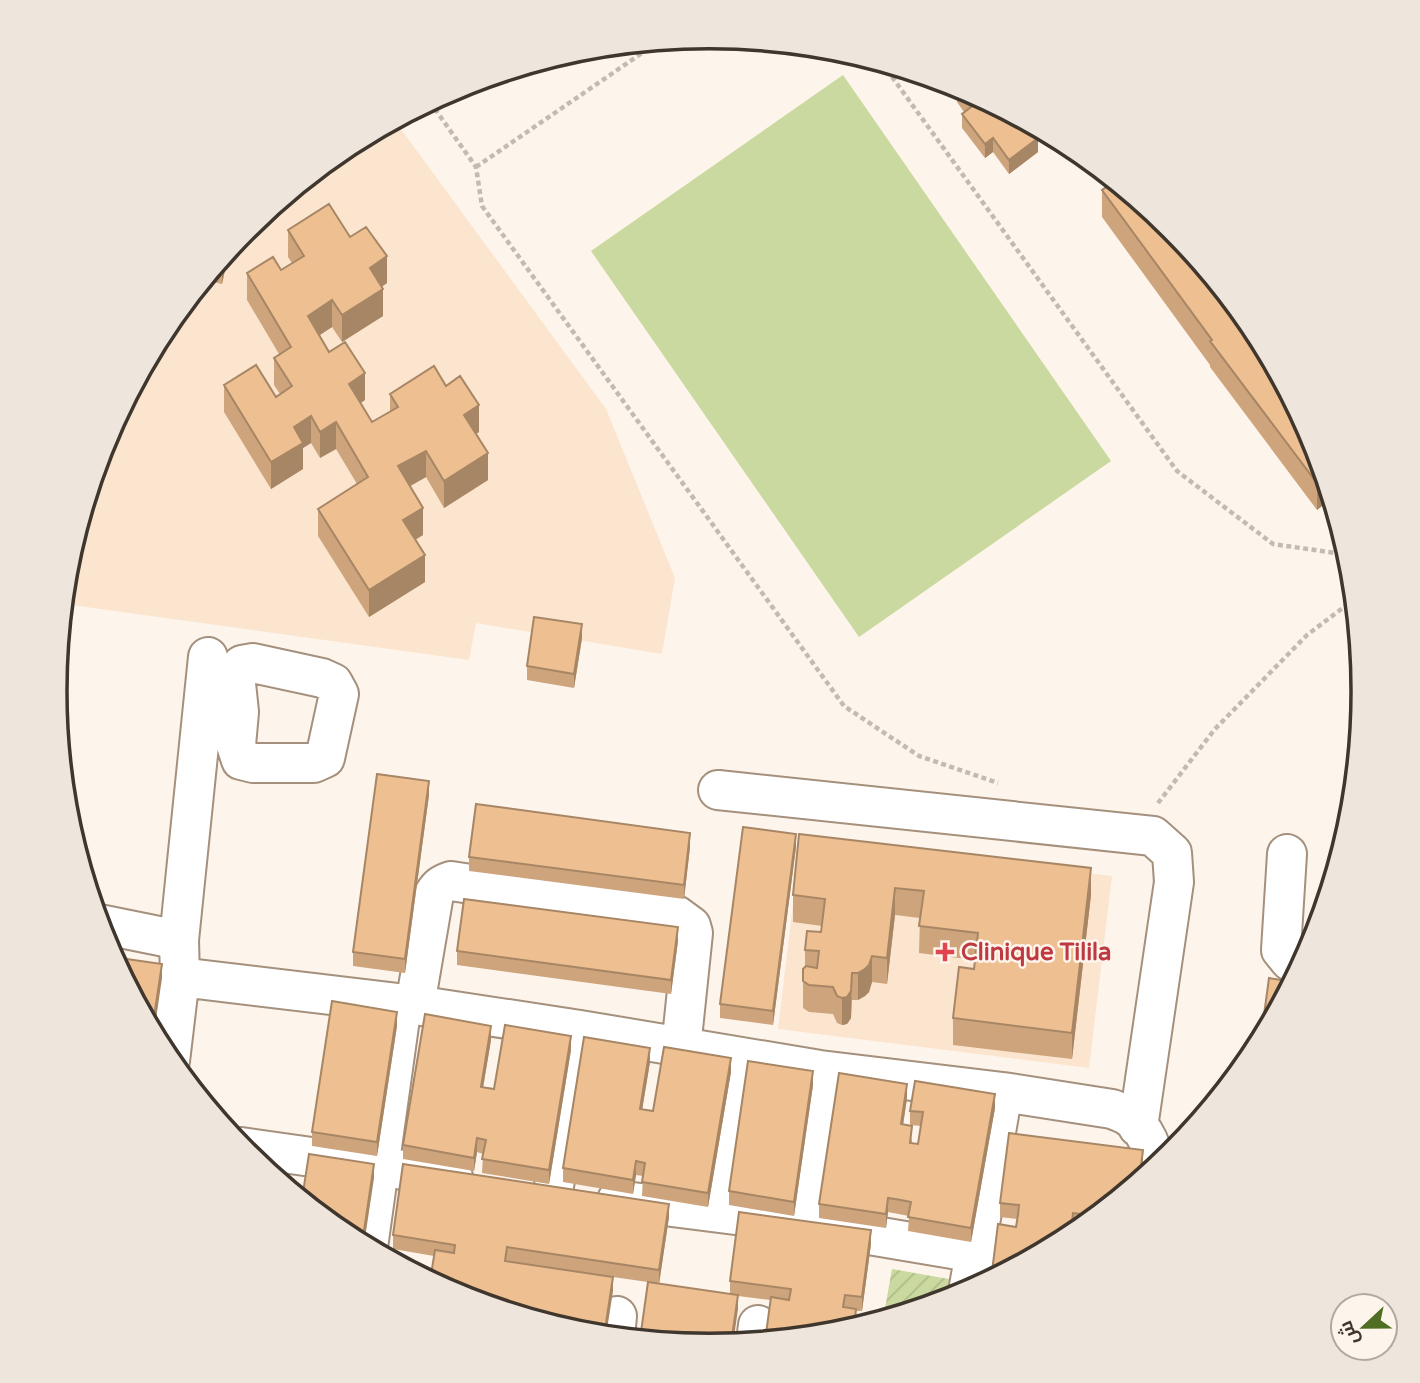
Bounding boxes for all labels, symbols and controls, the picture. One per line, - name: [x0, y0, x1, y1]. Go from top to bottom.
- place label: Clinique Tilila: [961, 938, 1112, 967]
- marker: Clinique Tilila: [935, 942, 955, 962]
- north arrow: [1329, 1292, 1399, 1362]
- text: ش: [1334, 1318, 1364, 1348]

